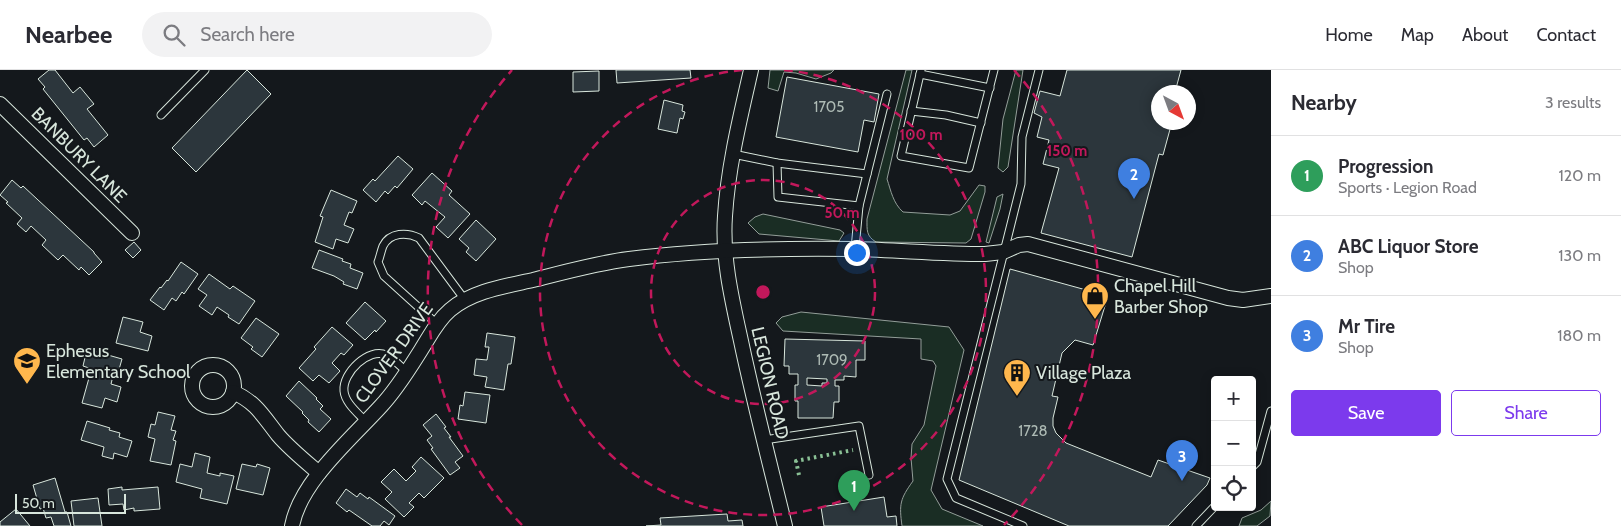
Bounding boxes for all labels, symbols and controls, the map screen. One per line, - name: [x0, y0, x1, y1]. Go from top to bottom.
- search box: [142, 12, 492, 57]
- text: Nearbee: [25, 20, 112, 49]
- icon: search: [160, 21, 188, 49]
- text: Search here: [200, 23, 295, 46]
- text: Home: [1325, 24, 1373, 46]
- text: Map: [1401, 24, 1434, 46]
- text: About: [1462, 24, 1508, 46]
- text: Contact: [1536, 24, 1596, 46]
- north arrow: [1151, 85, 1196, 130]
- text: Nearby: [1291, 90, 1357, 115]
- text: 3 results: [1545, 93, 1601, 112]
- house number: 1705: [814, 98, 844, 116]
- street label: BANBURY LANE: [27, 103, 131, 207]
- text: 100 m: [899, 126, 943, 144]
- text: 150 m: [1047, 142, 1087, 160]
- text: Progression: [1338, 155, 1433, 178]
- pin: 2: [1118, 158, 1150, 199]
- text: 1: [1304, 166, 1310, 185]
- text: 120 m: [1559, 166, 1601, 185]
- text: Sports · Legion Road: [1338, 178, 1477, 197]
- text: 50 m: [824, 204, 860, 222]
- text: ABC Liquor Store: [1338, 235, 1478, 258]
- your location: [844, 240, 870, 266]
- text: 2: [1303, 246, 1311, 265]
- text: 130 m: [1558, 246, 1601, 265]
- text: Shop: [1338, 258, 1374, 277]
- place label: Chapel Hill Barber Shop: [1114, 275, 1208, 318]
- shop icon: Chapel Hill Barber Shop: [1080, 281, 1110, 320]
- centre of rings: [754, 283, 772, 301]
- street label: CLOVER DRIVE: [350, 299, 438, 407]
- text: Mr Tire: [1338, 315, 1395, 338]
- street label: LEGION ROAD: [746, 325, 794, 441]
- text: 3: [1303, 326, 1311, 345]
- text: 180 m: [1557, 326, 1601, 345]
- text: Shop: [1338, 338, 1374, 357]
- place label: Ephesus Elementary School: [46, 340, 191, 383]
- school or university icon: Ephesus Elementary School: [12, 346, 42, 385]
- house number: 1709: [816, 351, 848, 369]
- building icon: Village Plaza: [1002, 358, 1032, 397]
- place label: Village Plaza: [1036, 362, 1132, 384]
- map controls: [1211, 376, 1256, 511]
- button: +: [1211, 376, 1256, 421]
- button: Save: [1291, 390, 1441, 436]
- button: Share: [1451, 390, 1601, 436]
- button: −: [1211, 421, 1256, 466]
- house number: 1728: [1018, 422, 1048, 440]
- pin: 3: [1166, 440, 1198, 481]
- button: locate: [1211, 466, 1256, 511]
- pin: 1: [838, 470, 870, 511]
- scale bar: [15, 491, 126, 514]
- text: 50 m: [22, 494, 55, 512]

